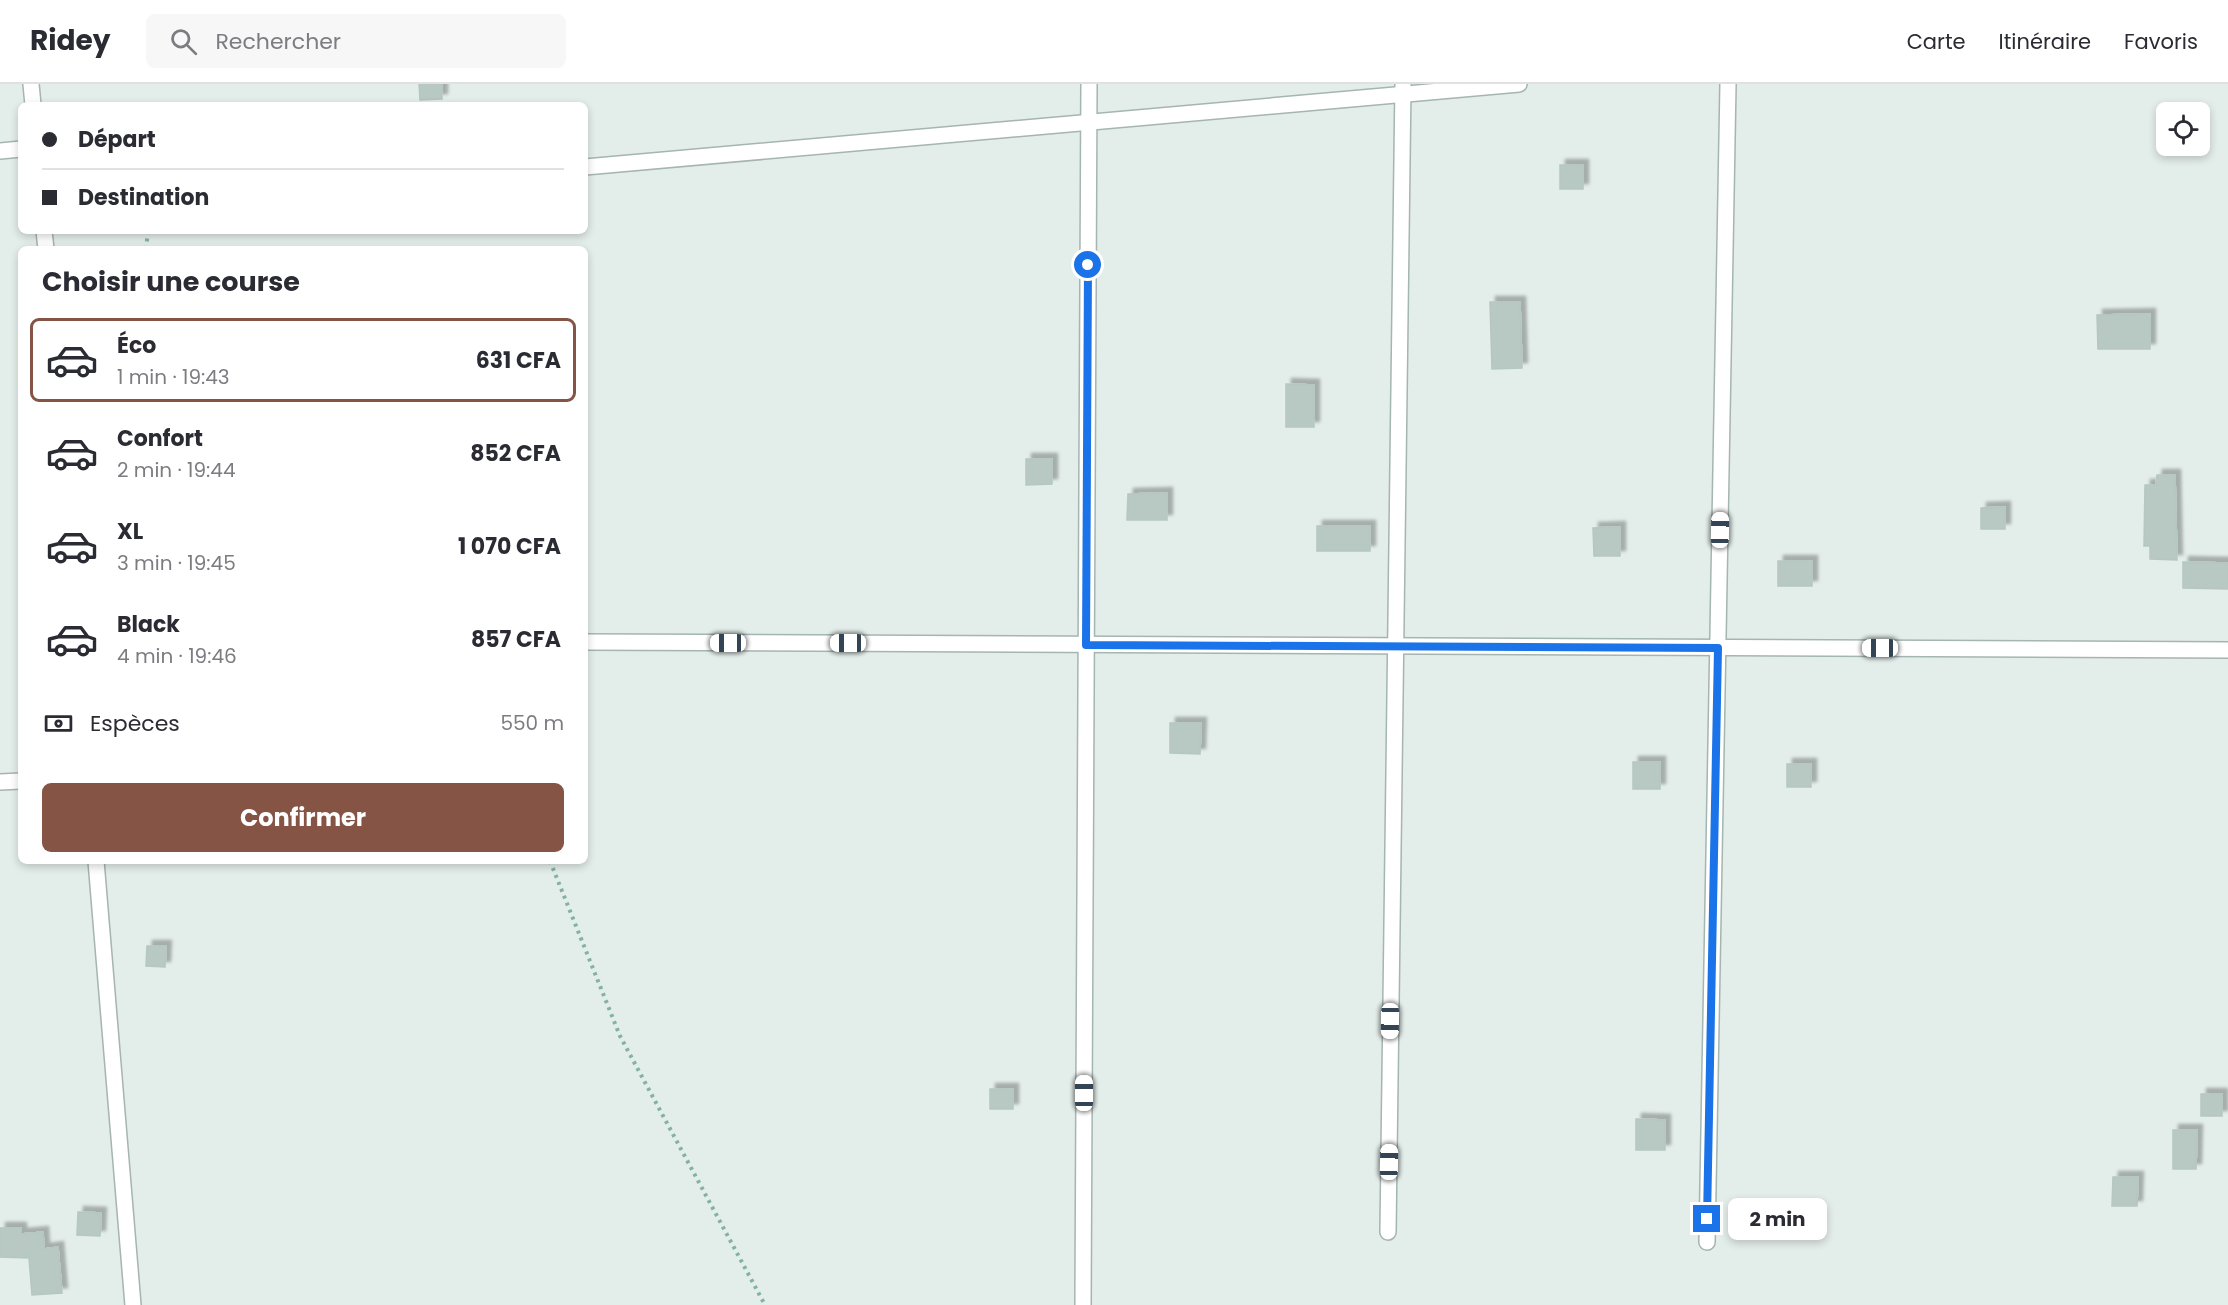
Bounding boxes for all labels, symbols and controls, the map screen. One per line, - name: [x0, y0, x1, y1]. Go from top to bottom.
- search box: [146, 14, 566, 68]
- text: Ridey: [30, 21, 110, 60]
- icon: search: [167, 25, 200, 58]
- text: Rechercher: [215, 26, 341, 57]
- text: Carte: [1907, 27, 1966, 56]
- text: Itinéraire: [1999, 27, 2091, 56]
- text: Favoris: [2124, 27, 2198, 56]
- map controls: [2156, 102, 2210, 156]
- button: locate: [2156, 102, 2210, 156]
- text: Départ: [78, 124, 156, 155]
- text: Destination: [78, 182, 209, 213]
- route start: [1074, 251, 1101, 278]
- text: Choisir une course: [42, 263, 300, 300]
- text: Éco: [117, 330, 156, 361]
- icon: car: [45, 333, 99, 387]
- text: 631 CFA: [476, 345, 561, 376]
- text: 1 min · 19:43: [117, 363, 230, 391]
- text: Confort: [117, 423, 203, 454]
- icon: car: [45, 426, 99, 480]
- text: 852 CFA: [470, 438, 561, 469]
- text: 2 min · 19:44: [117, 456, 236, 484]
- car: [1711, 512, 1729, 548]
- text: XL: [117, 516, 143, 547]
- icon: car: [45, 519, 99, 573]
- text: 1 070 CFA: [458, 531, 561, 562]
- text: 3 min · 19:45: [117, 549, 236, 577]
- text: Black: [117, 609, 180, 640]
- icon: car: [45, 612, 99, 666]
- text: 857 CFA: [471, 624, 561, 655]
- car: [710, 634, 746, 652]
- car: [830, 634, 866, 652]
- car: [1862, 639, 1898, 657]
- text: 4 min · 19:46: [117, 642, 237, 670]
- icon: cash: [42, 707, 75, 740]
- text: Espèces: [90, 708, 180, 739]
- text: 550 m: [500, 709, 564, 737]
- button: Confirmer: [42, 783, 564, 852]
- car: [1381, 1003, 1399, 1039]
- car: [1075, 1075, 1093, 1111]
- car: [1380, 1144, 1398, 1180]
- callout: 2 min: [1728, 1198, 1827, 1240]
- route end: [1693, 1205, 1720, 1232]
- text: 2 min: [1749, 1205, 1806, 1233]

